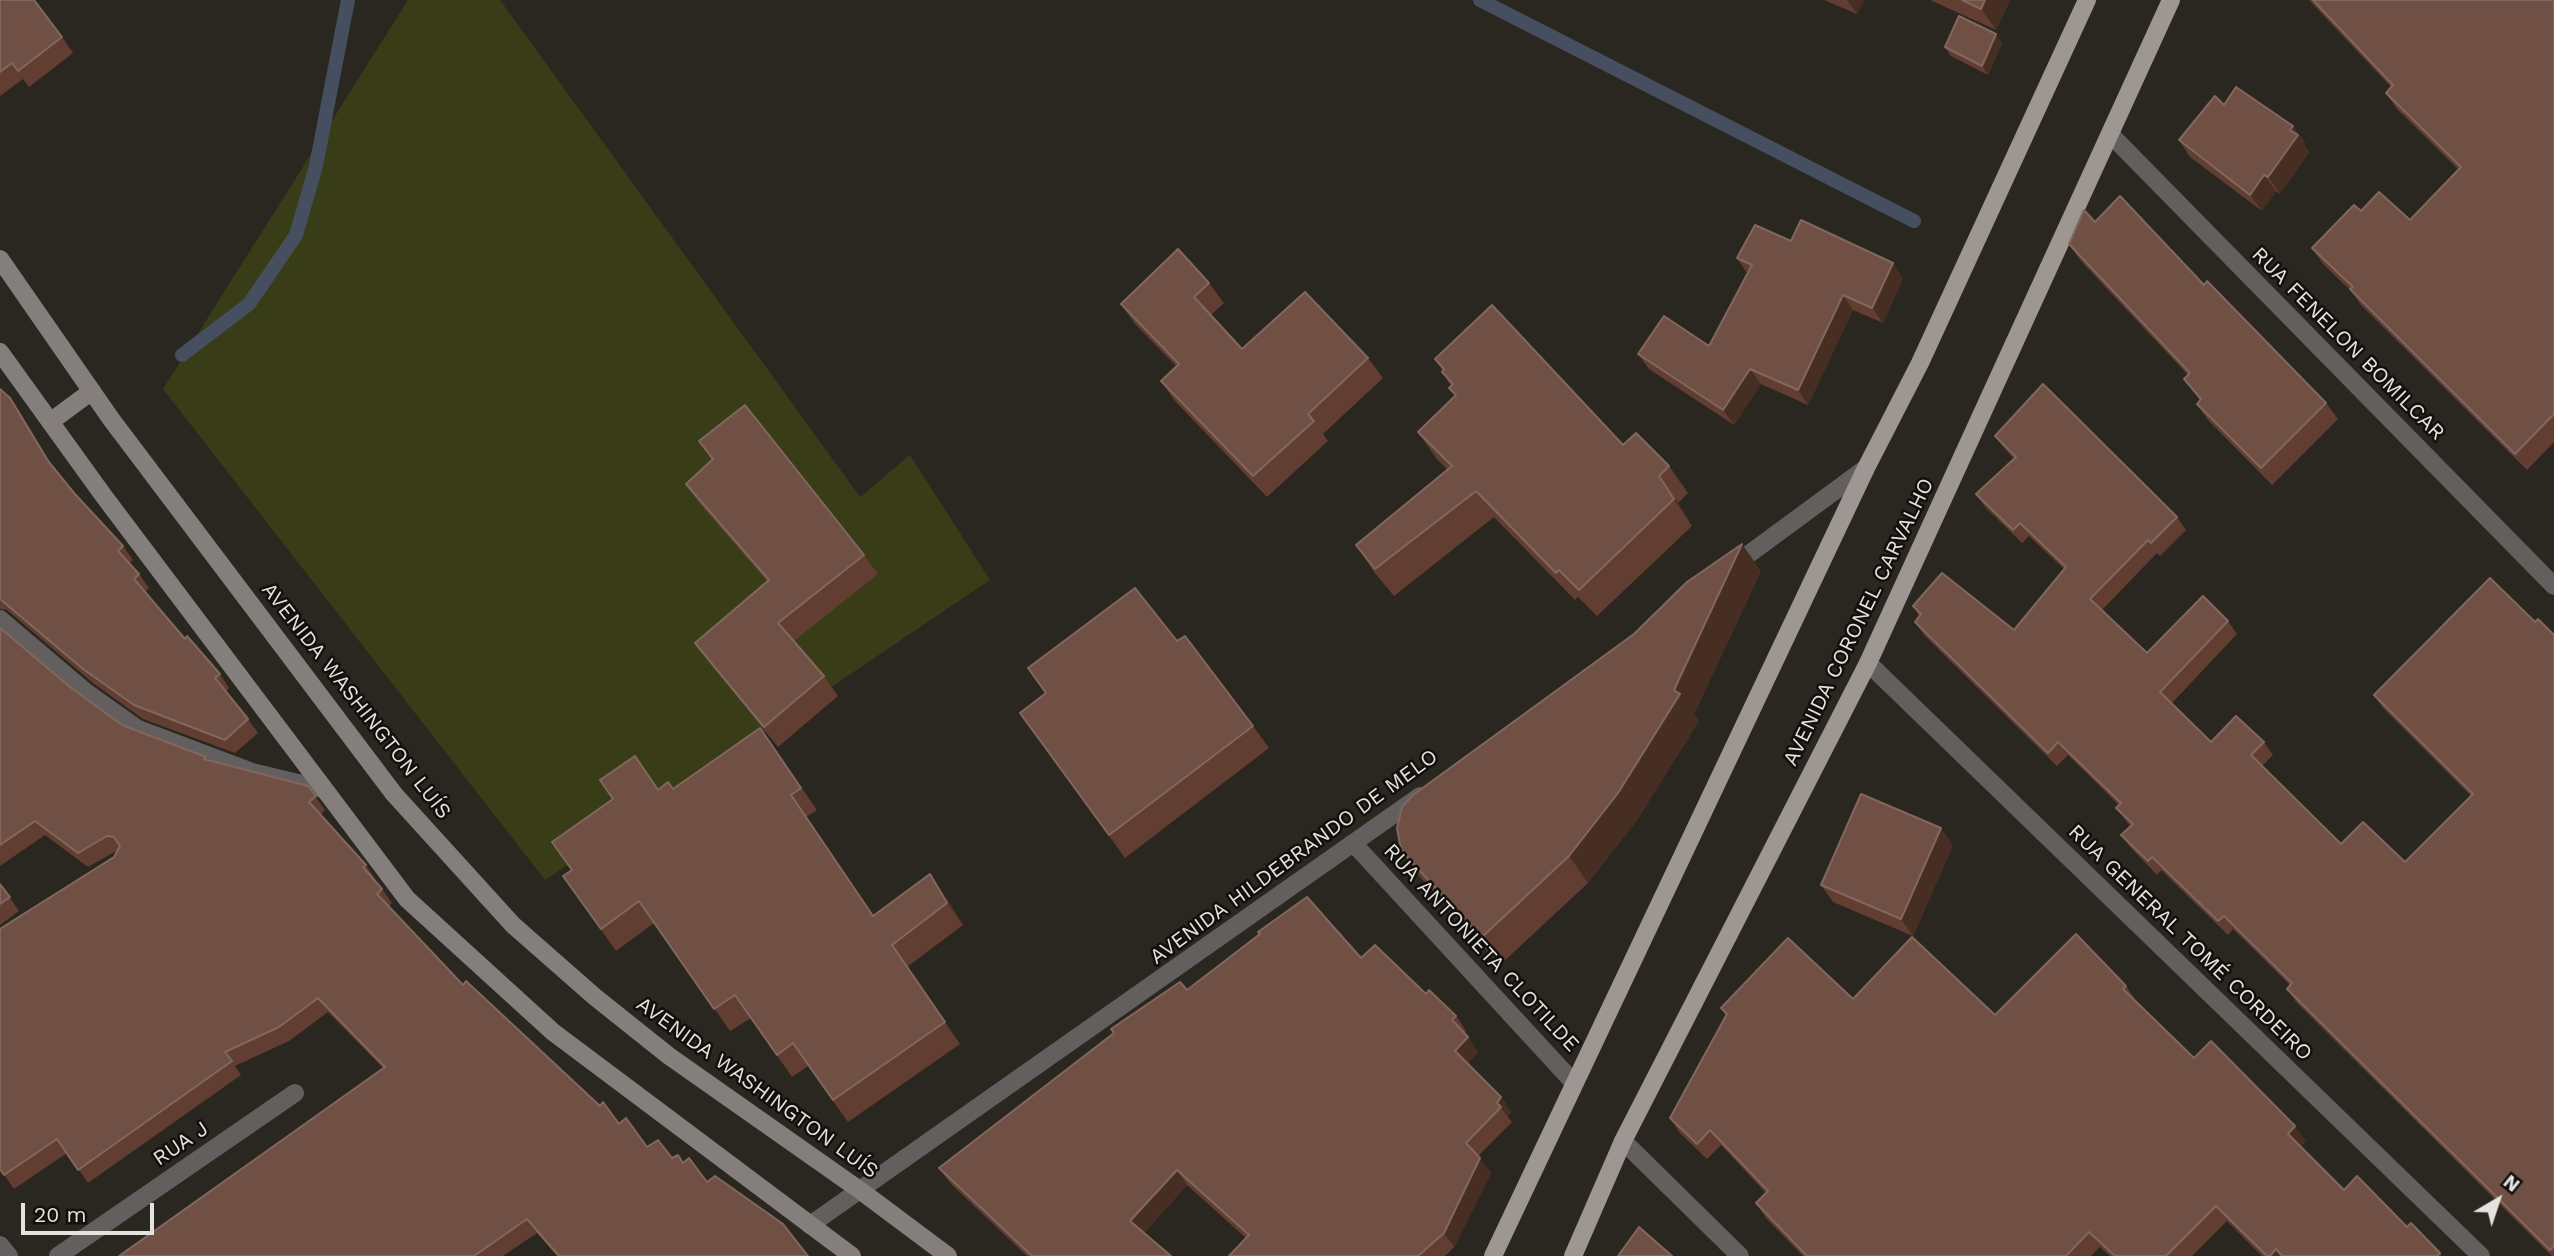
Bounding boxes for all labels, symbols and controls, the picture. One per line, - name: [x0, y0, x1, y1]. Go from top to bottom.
- street label: RUA FENELON BOMILCAR: [2246, 242, 2450, 446]
- street label: AVENIDA CORONEL CARVALHO: [1778, 474, 1940, 770]
- street label: AVENIDA WASHINGTON LUÍS: [256, 578, 456, 824]
- street label: AVENIDA HILDEBRANDO DE MELO: [1145, 744, 1443, 970]
- street label: RUA GENERAL TOMÉ CORDEIRO: [2063, 820, 2317, 1066]
- street label: RUA ANTONIETA CLOTILDE: [1378, 839, 1584, 1057]
- street label: AVENIDA WASHINGTON LUÍS: [631, 992, 883, 1184]
- street label: RUA J: [149, 1116, 213, 1172]
- north arrow: [2463, 1165, 2533, 1235]
- text: N: [2499, 1170, 2524, 1197]
- scale bar: [24, 1190, 158, 1234]
- text: 20 m: [34, 1202, 86, 1227]

